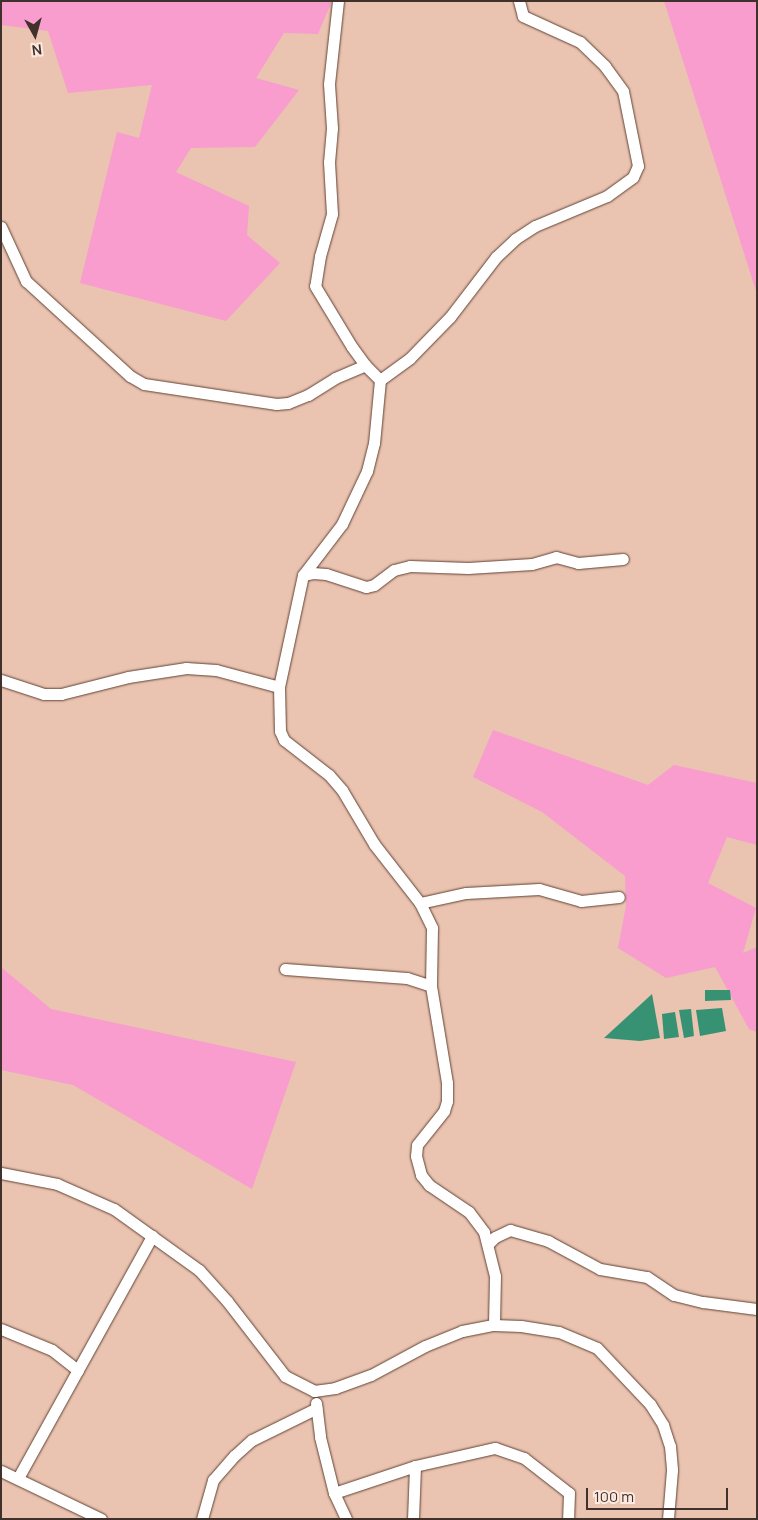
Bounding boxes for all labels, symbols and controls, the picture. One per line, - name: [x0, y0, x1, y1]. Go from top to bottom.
- north arrow: [10, 10, 60, 60]
- text: N: [31, 40, 43, 60]
- scale bar: [588, 1478, 730, 1510]
- text: 100 m: [594, 1486, 634, 1507]

